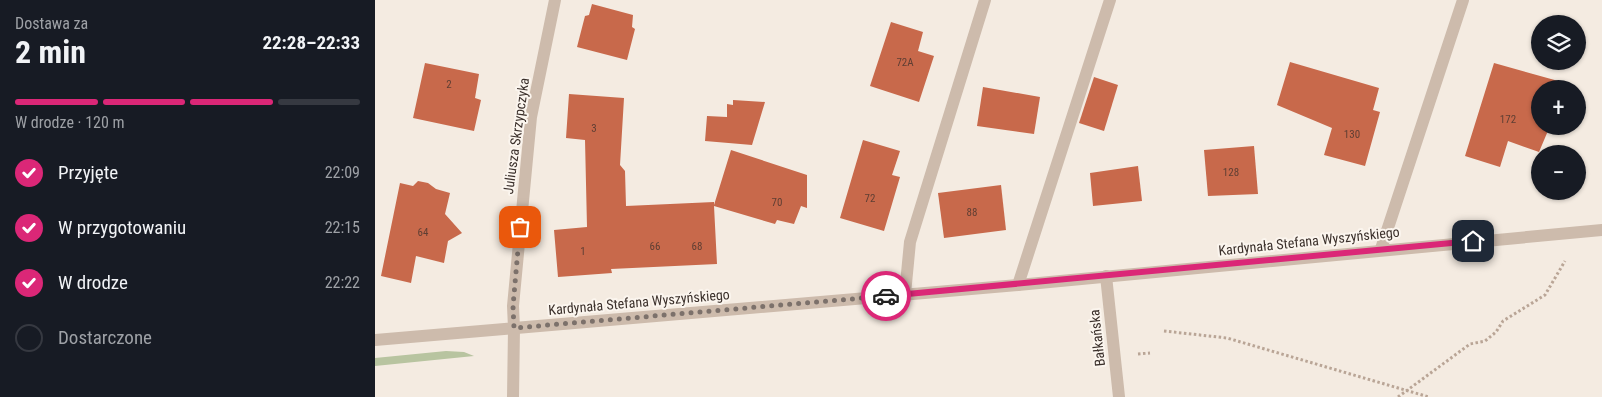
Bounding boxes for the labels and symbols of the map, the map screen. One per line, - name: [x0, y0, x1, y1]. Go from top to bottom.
- house number: 72A: [896, 56, 914, 69]
- street label: Juliusza Skrzypczyka: [500, 77, 532, 195]
- house number: 2: [446, 78, 452, 91]
- house number: 172: [1500, 113, 1516, 126]
- house number: 3: [591, 122, 597, 135]
- house number: 130: [1344, 128, 1360, 141]
- house number: 128: [1223, 166, 1239, 179]
- house number: 72: [865, 192, 875, 205]
- house number: 70: [772, 196, 782, 209]
- pin: [499, 206, 541, 248]
- house number: 88: [967, 206, 977, 219]
- pin: [1452, 220, 1494, 262]
- street label: Kardynała Stefana Wyszyńskiego: [1218, 224, 1400, 258]
- house number: 64: [418, 226, 429, 239]
- house number: 66: [650, 240, 660, 253]
- house number: 68: [692, 240, 702, 253]
- house number: 1: [580, 245, 586, 258]
- courier: [861, 271, 911, 321]
- street label: Kardynała Stefana Wyszyńskiego: [548, 286, 730, 318]
- street label: Bałkańska: [1086, 309, 1108, 367]

